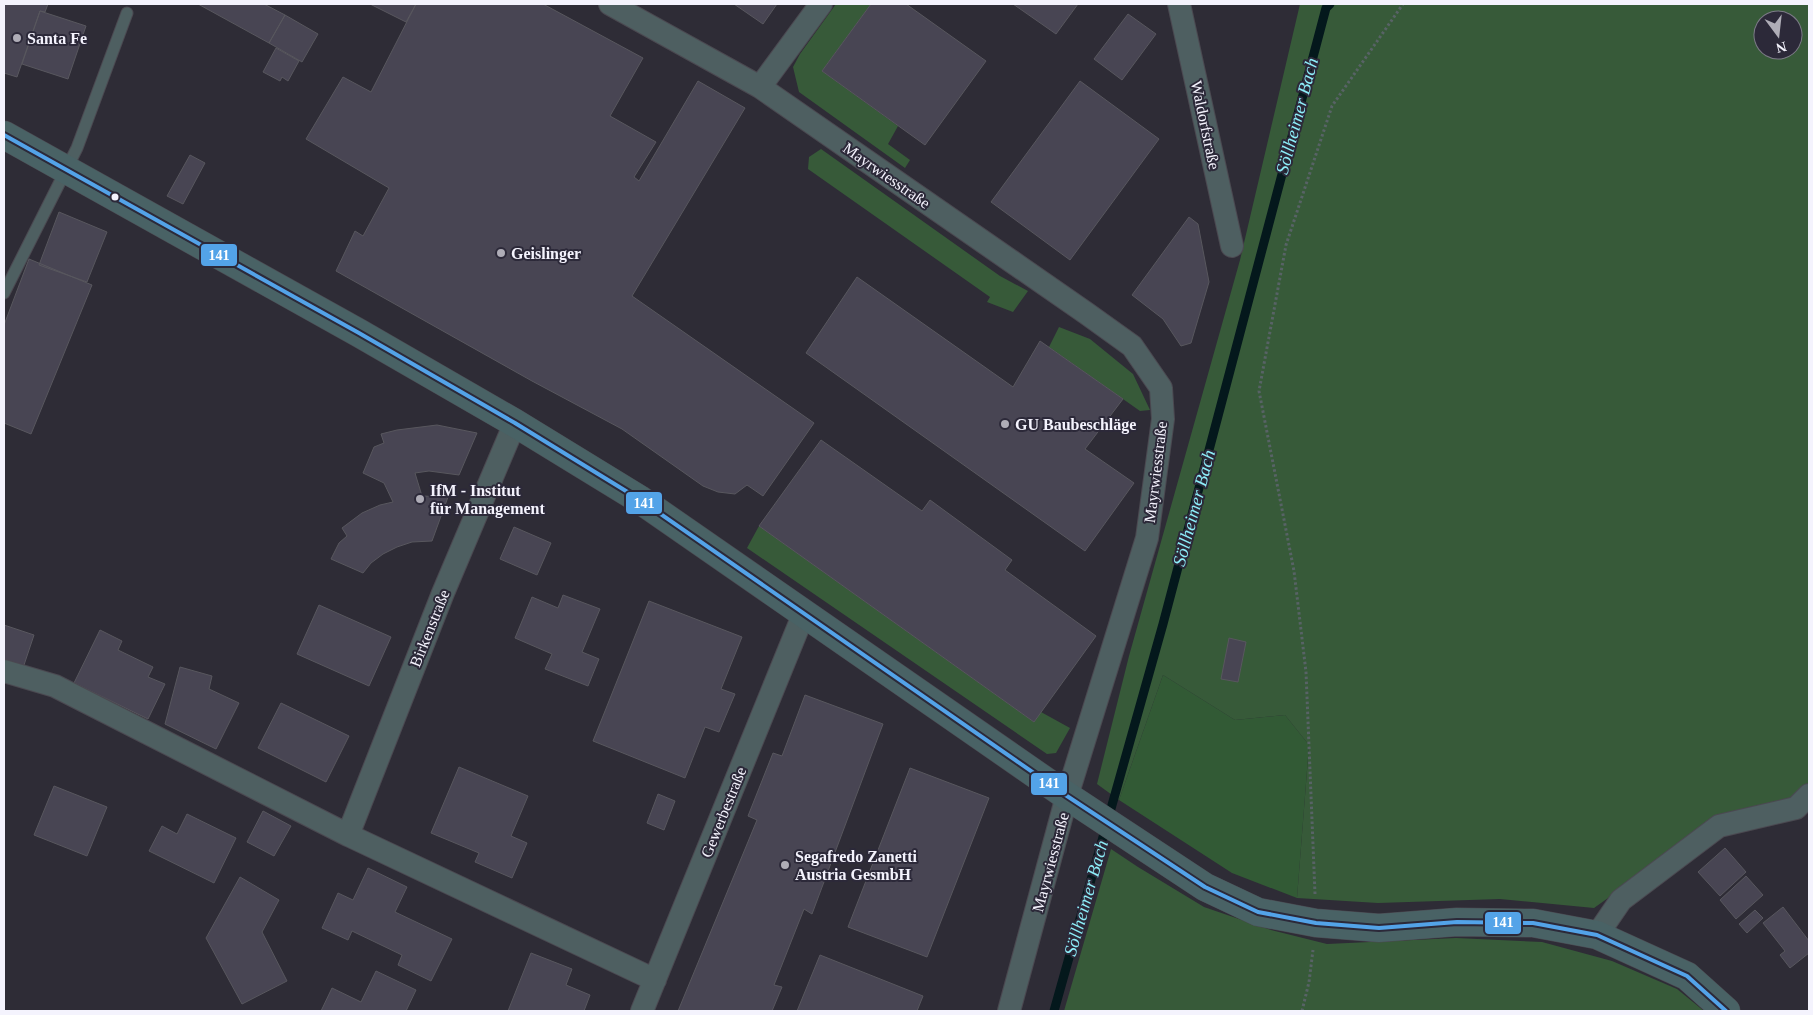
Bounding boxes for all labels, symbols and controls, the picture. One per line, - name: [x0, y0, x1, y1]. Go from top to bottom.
- north arrow: [1753, 10, 1803, 60]
- place label: Santa Fe: [27, 30, 87, 47]
- marker: Santa Fe: [11, 32, 23, 44]
- text: N: [1774, 39, 1788, 56]
- water label: Söllheimer Bach: [1272, 56, 1322, 176]
- street label: Waldorfstraße: [1188, 79, 1223, 171]
- street label: Mayrwiesstraße: [839, 139, 933, 212]
- unlabelled marker: [110, 192, 120, 202]
- line badge: 141: [200, 243, 238, 267]
- place label: Geislinger: [511, 245, 581, 263]
- marker: Geislinger: [495, 247, 507, 259]
- text: 141: [209, 248, 230, 263]
- place label: GU Baubeschläge: [1015, 416, 1136, 434]
- marker: GU Baubeschläge: [999, 418, 1011, 430]
- street label: Mayrwiesstraße: [1141, 420, 1171, 524]
- water label: Söllheimer Bach: [1169, 448, 1219, 568]
- place label: IfM - Institut für Management: [430, 482, 545, 518]
- line badge: 141: [625, 491, 663, 515]
- marker: IfM - Institut für Management: [414, 493, 426, 505]
- text: 141: [634, 496, 655, 511]
- street label: Birkenstraße: [406, 587, 453, 669]
- street label: Gewerbestraße: [698, 765, 749, 860]
- line badge: 141: [1030, 772, 1068, 796]
- text: 141: [1039, 776, 1060, 791]
- street label: Mayrwiesstraße: [1029, 811, 1073, 914]
- water label: Söllheimer Bach: [1060, 838, 1112, 958]
- place label: Segafredo Zanetti Austria GesmbH: [795, 848, 917, 883]
- marker: Segafredo Zanetti Austria GesmbH: [779, 859, 791, 871]
- line badge: 141: [1484, 911, 1522, 935]
- text: 141: [1493, 915, 1514, 930]

